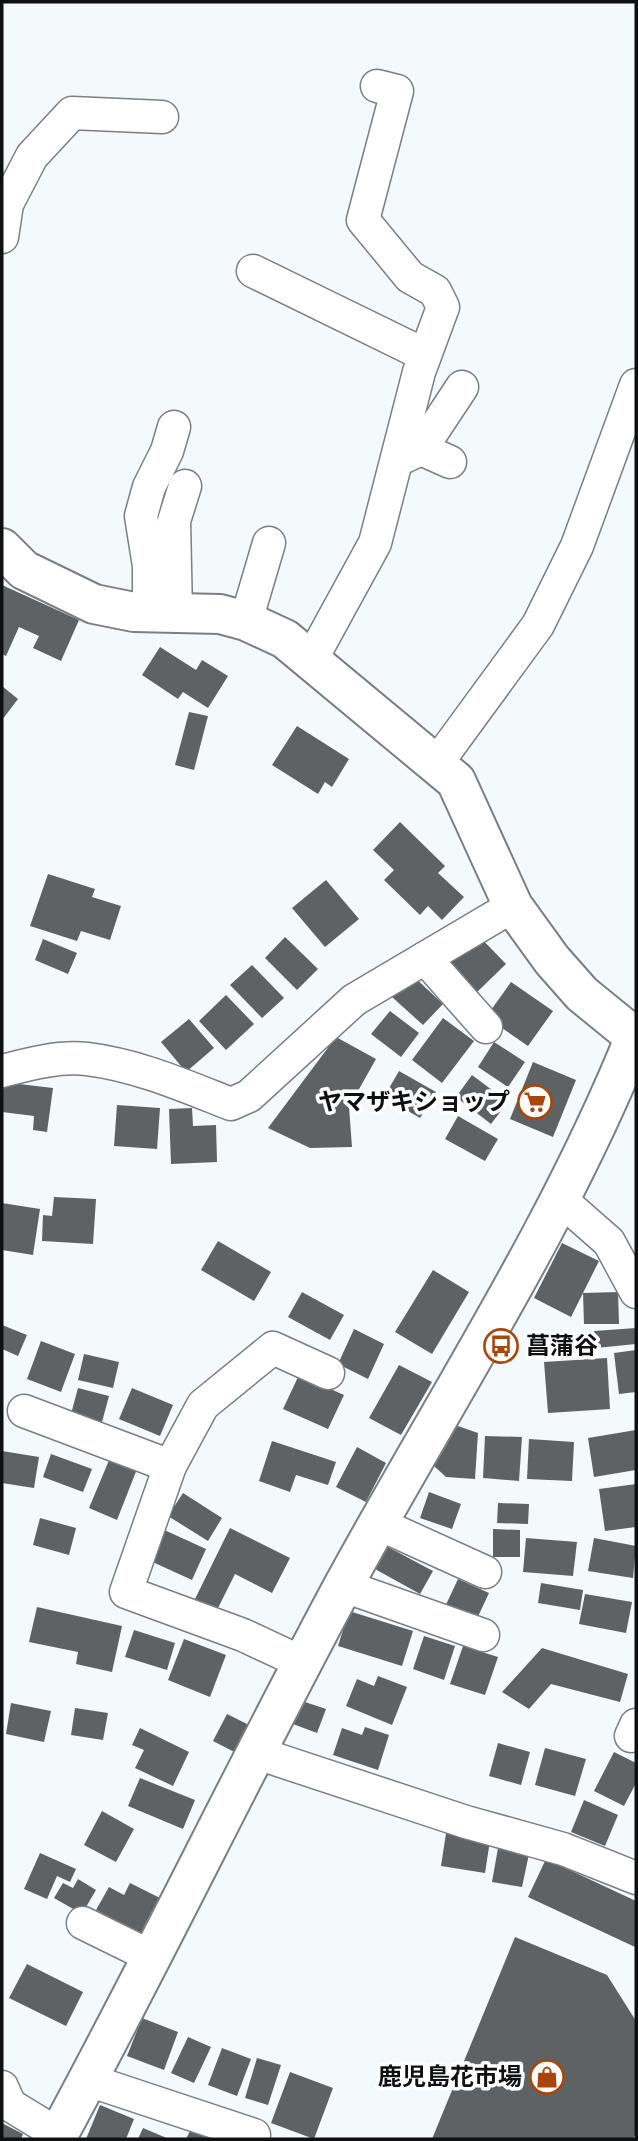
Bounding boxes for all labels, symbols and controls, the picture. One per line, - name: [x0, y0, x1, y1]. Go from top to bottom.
- supermarket icon: ヤマザキショップ: [516, 1083, 554, 1121]
- place label: ヤマザキショップ: [318, 1088, 510, 1117]
- bus stop icon: 菖蒲谷: [482, 1327, 520, 1365]
- place label: 菖蒲谷: [526, 1332, 598, 1361]
- shop icon: 鹿児島花市場: [528, 2058, 566, 2096]
- place label: 鹿児島花市場: [378, 2063, 522, 2092]

